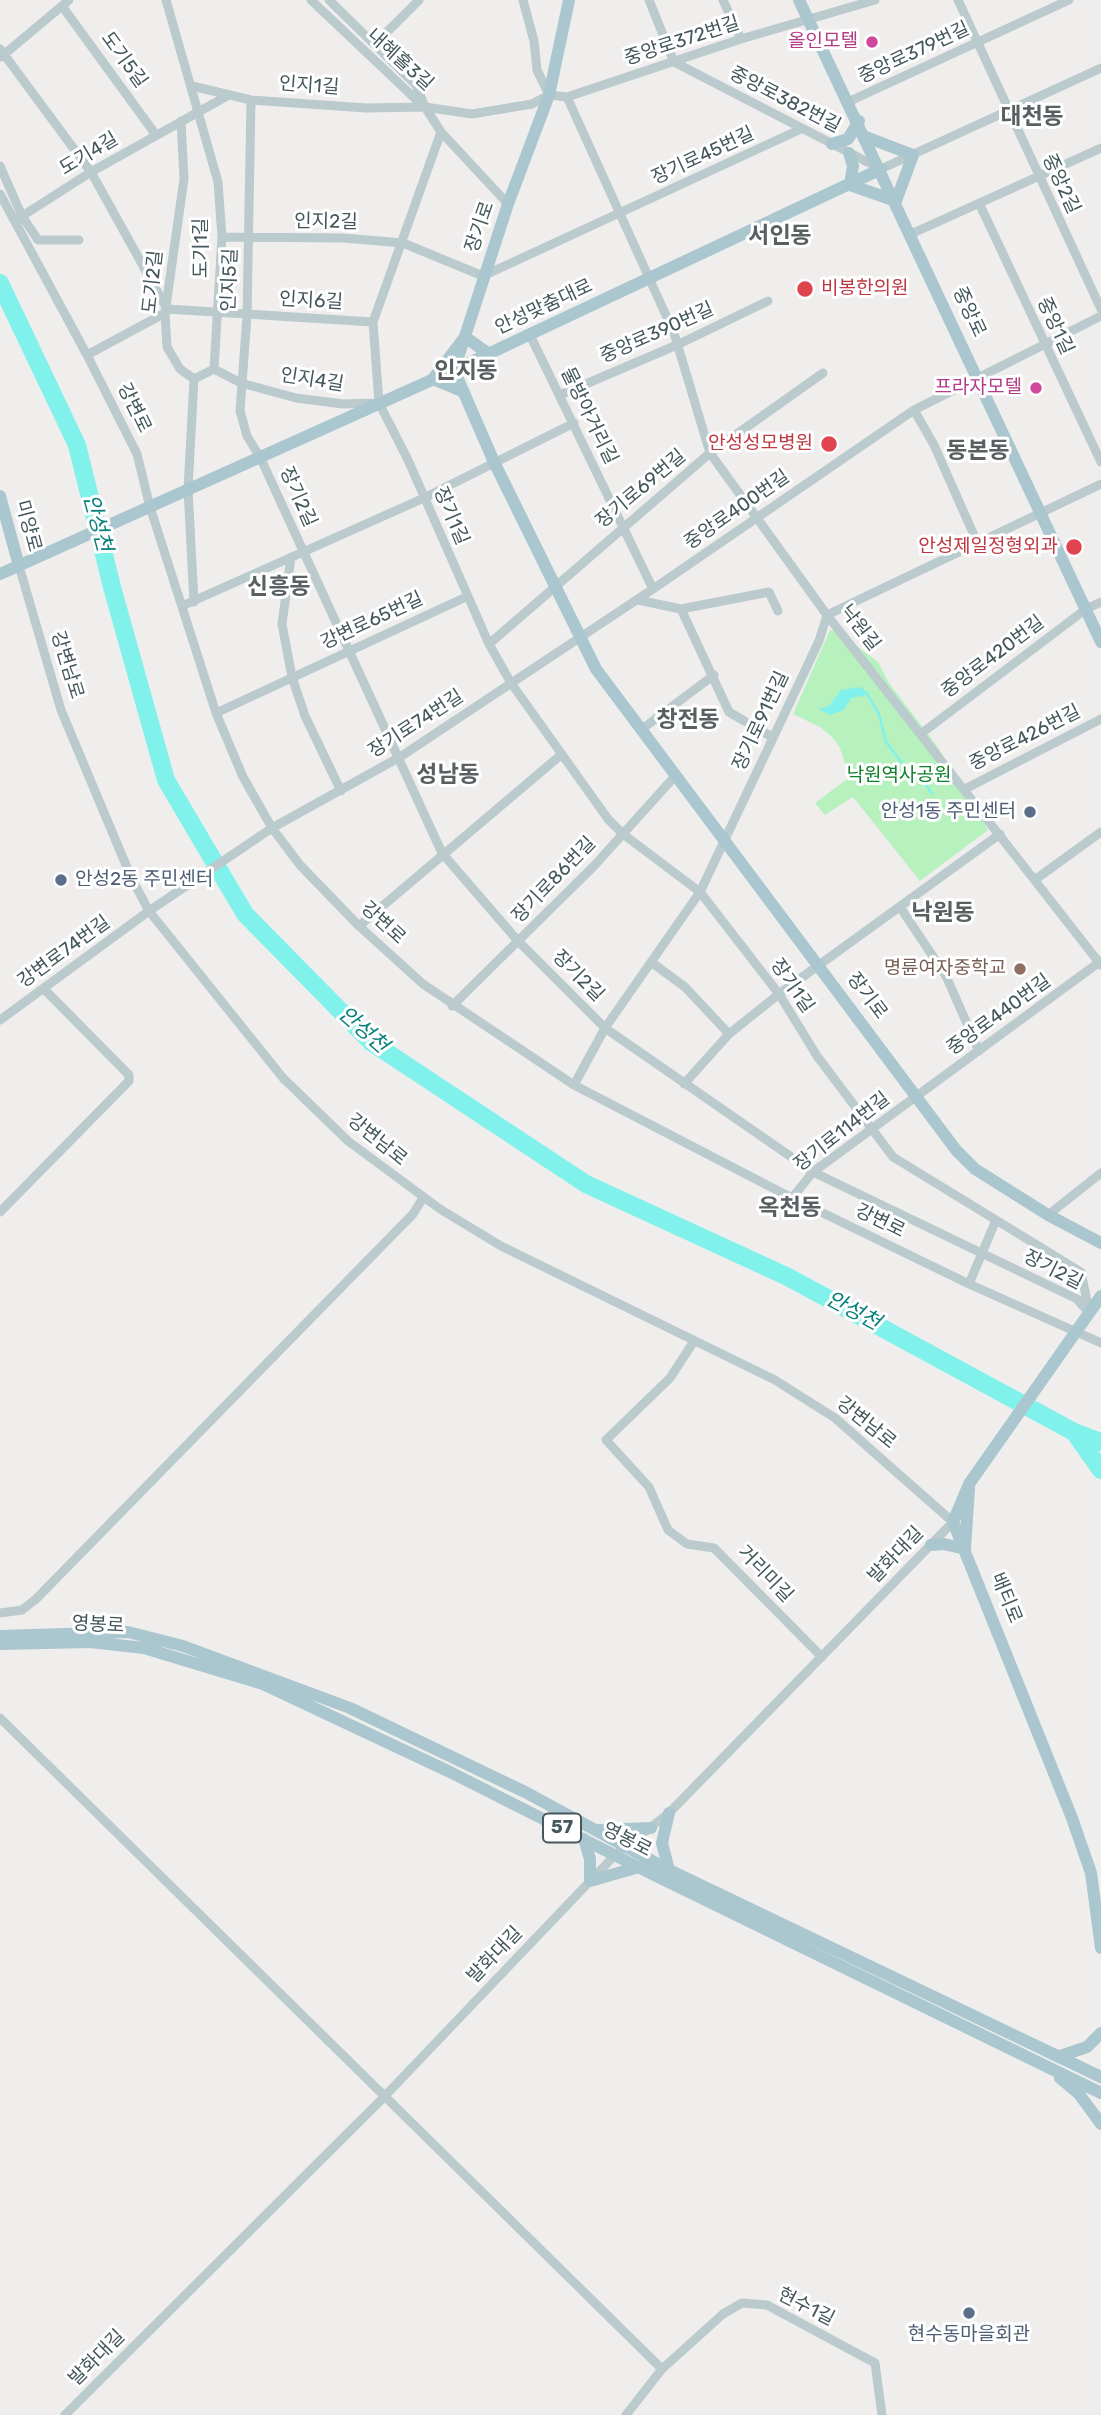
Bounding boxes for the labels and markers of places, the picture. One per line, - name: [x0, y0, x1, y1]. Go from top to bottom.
- place label: 올인모텔: [788, 31, 858, 53]
- marker: 올인모텔: [864, 34, 880, 50]
- place label: 비봉한의원: [821, 278, 908, 300]
- marker: 비봉한의원: [795, 279, 815, 299]
- place label: 프라자모텔: [935, 377, 1022, 399]
- marker: 프라자모텔: [1028, 380, 1044, 396]
- place label: 안성성모병원: [708, 433, 813, 455]
- marker: 안성성모병원: [819, 434, 839, 454]
- place label: 안성제일정형외과: [918, 536, 1058, 558]
- marker: 안성제일정형외과: [1064, 537, 1084, 557]
- place label: 안성1동 주민센터: [881, 801, 1016, 823]
- marker: 안성1동 주민센터: [1022, 804, 1038, 820]
- place label: 안성2동 주민센터: [75, 869, 213, 891]
- marker: 안성2동 주민센터: [53, 872, 69, 888]
- place label: 명륜여자중학교: [884, 958, 1006, 980]
- marker: 명륜여자중학교: [1012, 961, 1028, 977]
- marker: 현수동마을회관: [961, 2305, 977, 2321]
- place label: 현수동마을회관: [908, 2324, 1030, 2346]

